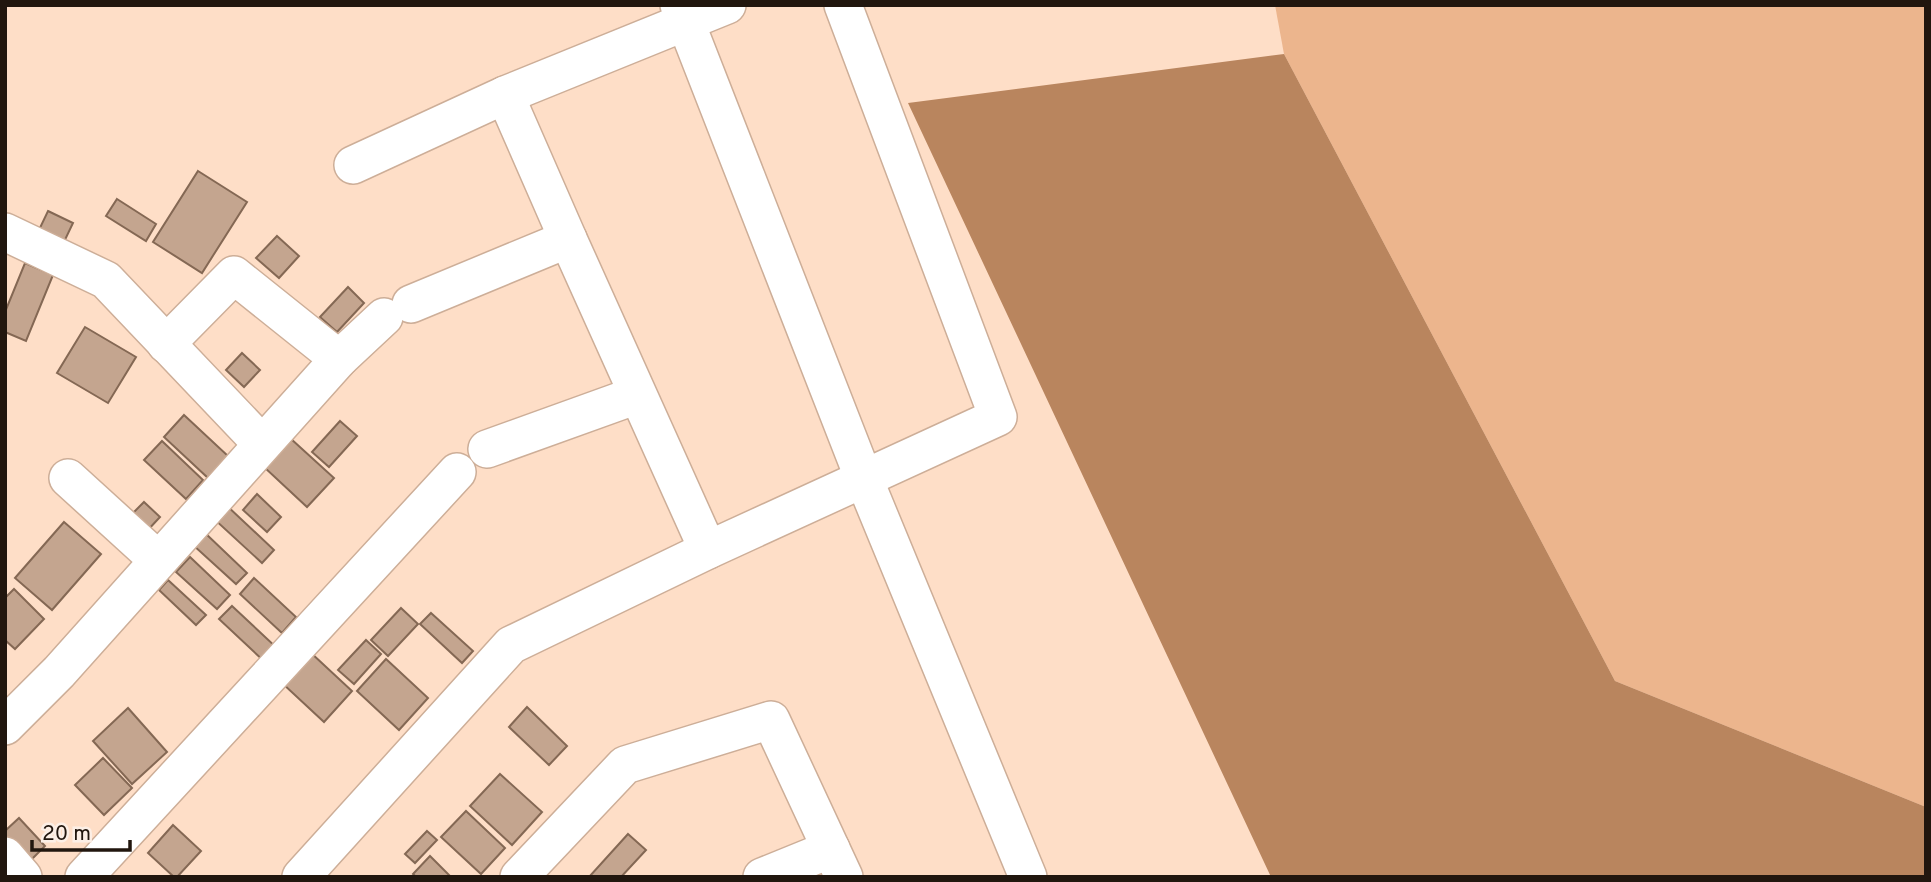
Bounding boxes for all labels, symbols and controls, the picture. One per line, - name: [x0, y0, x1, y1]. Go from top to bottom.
- scale bar: [32, 808, 130, 852]
- text: 20 m: [42, 821, 91, 848]

